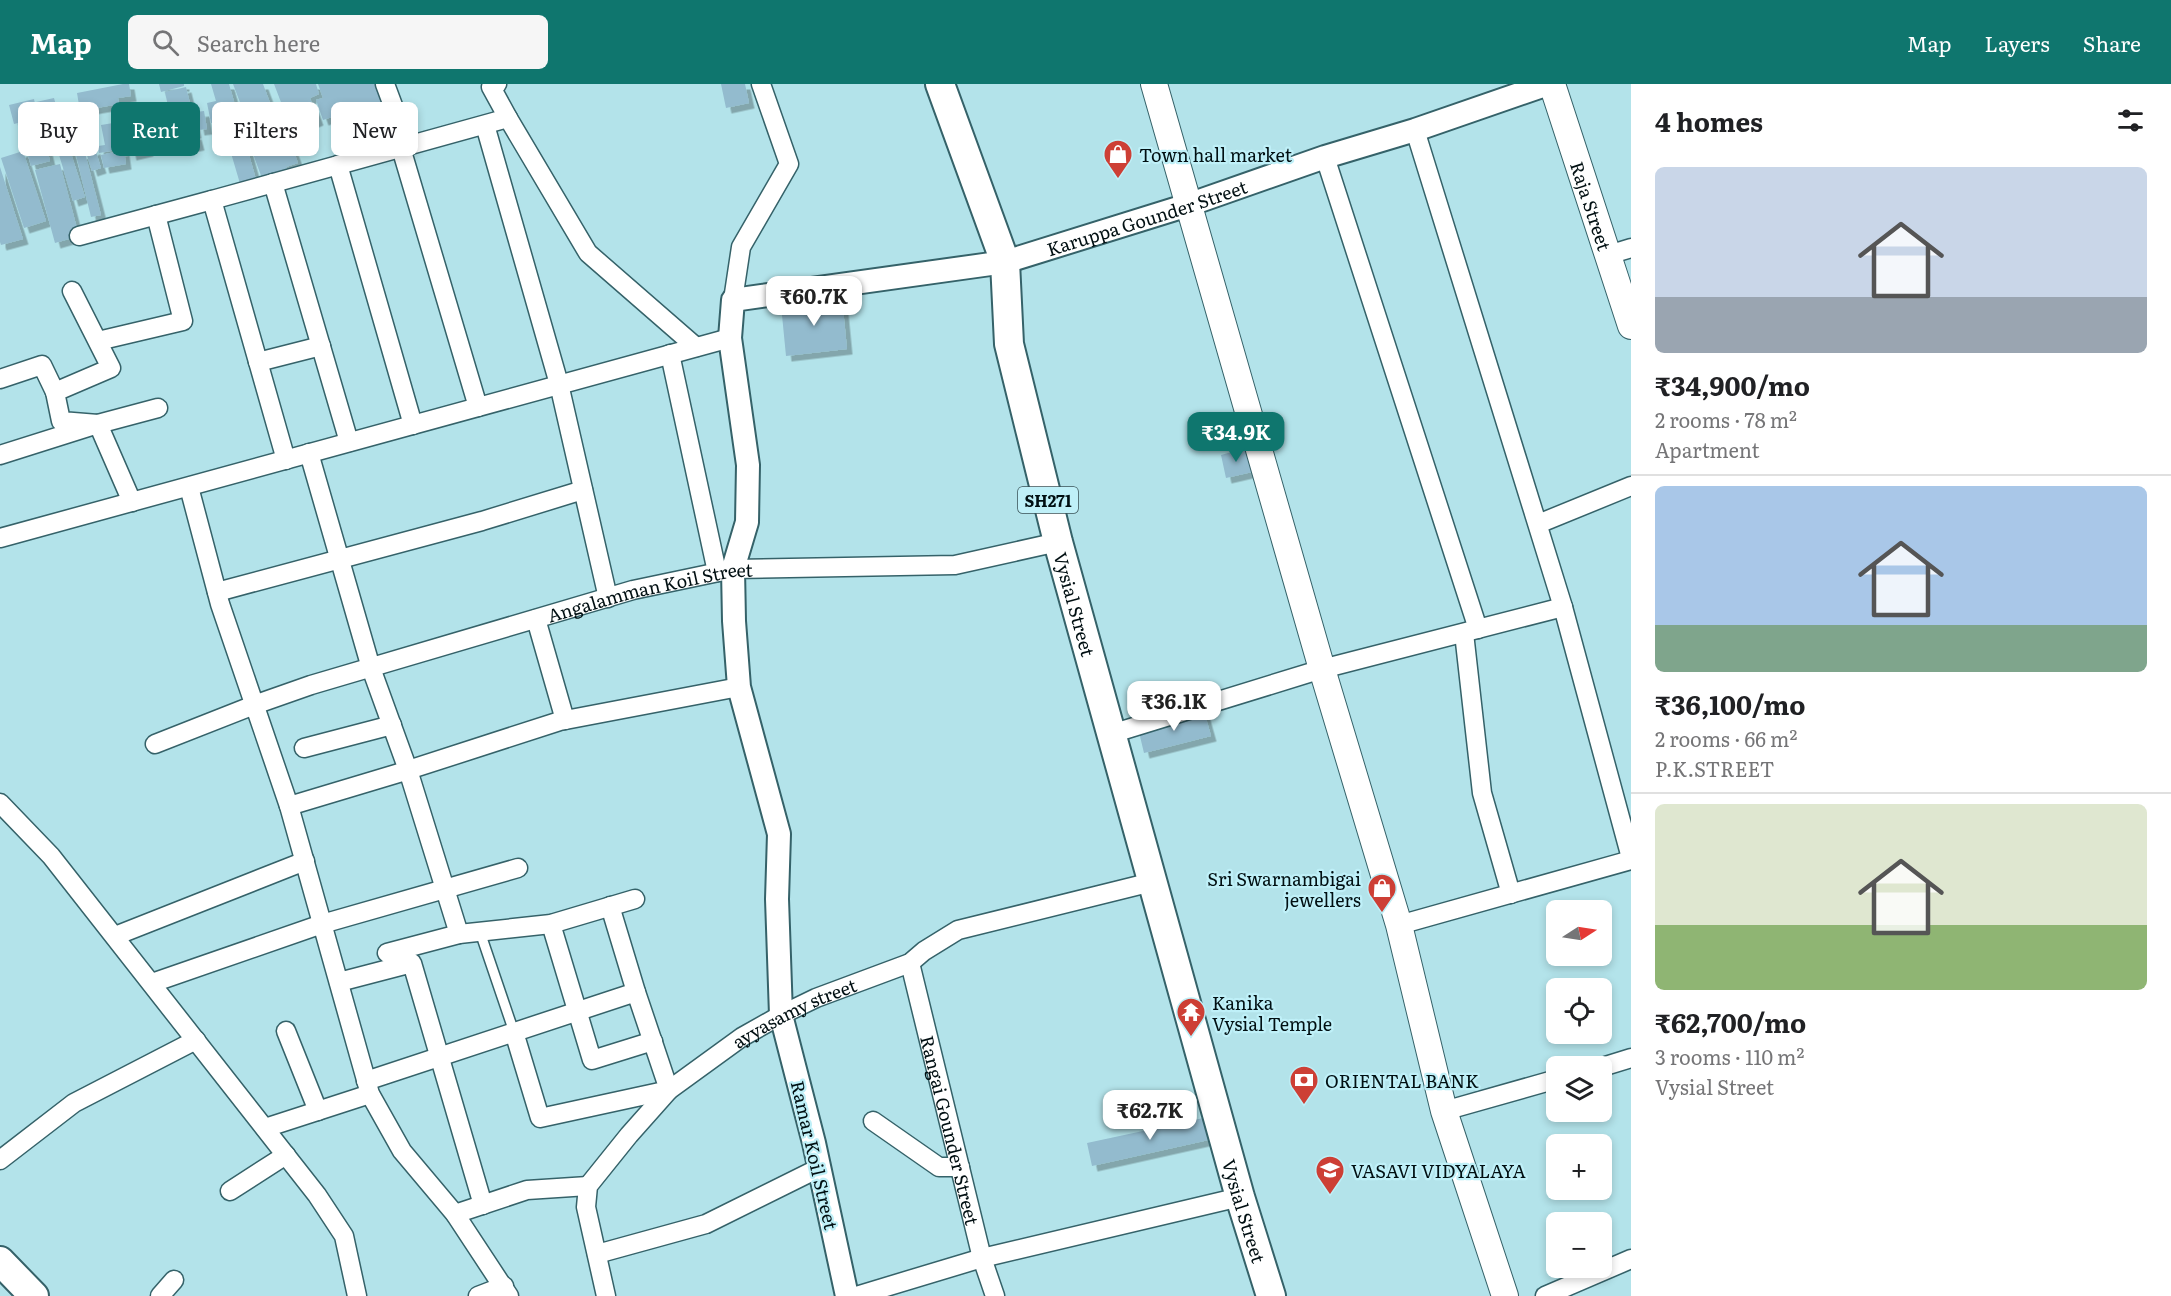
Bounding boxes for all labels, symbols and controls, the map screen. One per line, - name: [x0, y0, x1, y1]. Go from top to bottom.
- search box: [128, 15, 548, 69]
- text: Map: [30, 21, 92, 63]
- icon: search: [149, 26, 182, 59]
- text: Search here: [197, 26, 320, 59]
- text: Map: [1907, 27, 1952, 58]
- text: Layers: [1985, 27, 2050, 58]
- text: Share: [2083, 27, 2141, 58]
- text: 4 homes: [1655, 101, 1763, 140]
- chip: Buy: [18, 102, 99, 156]
- chip: Rent: [111, 102, 200, 156]
- chip: Filters: [212, 102, 319, 156]
- chip: New: [331, 102, 418, 156]
- icon: filters: [2114, 104, 2147, 137]
- shop icon: Town hall market: [1102, 138, 1134, 180]
- place label: Town hall market: [1139, 141, 1293, 168]
- street label: Raja Street: [1565, 158, 1619, 254]
- street label: Karuppa Gounder Street: [1043, 172, 1251, 262]
- icon: home: [1847, 206, 1955, 314]
- pin: ₹60.7K: [765, 276, 863, 327]
- text: ₹60.7K: [780, 280, 848, 310]
- text: ₹34,900/mo: [1655, 365, 1810, 404]
- text: 2 rooms · 78 m²: [1655, 404, 1797, 434]
- pin: ₹34.9K: [1187, 412, 1285, 463]
- text: ₹34.9K: [1201, 416, 1271, 446]
- text: Apartment: [1655, 434, 1760, 464]
- road number: SH271: [1018, 487, 1078, 513]
- icon: home: [1847, 525, 1955, 633]
- street label: Vysial Street: [1048, 549, 1103, 660]
- street label: Angalamman Koil Street: [544, 555, 754, 628]
- pin: ₹36.1K: [1125, 681, 1223, 732]
- text: ₹36,100/mo: [1655, 684, 1805, 723]
- text: ₹36.1K: [1141, 685, 1207, 715]
- text: 2 rooms · 66 m²: [1655, 723, 1797, 753]
- text: P.K.STREET: [1655, 753, 1775, 783]
- icon: home: [1847, 843, 1955, 951]
- place label: Sri Swarnambigai jewellers: [1207, 865, 1361, 913]
- shop icon: Sri Swarnambigai jewellers: [1366, 872, 1398, 914]
- north arrow: [1546, 900, 1612, 966]
- map controls: [1546, 900, 1612, 1278]
- street label: ayyasamy street: [726, 970, 861, 1054]
- button: locate: [1546, 978, 1612, 1044]
- place label: Kanika Vysial Temple: [1212, 989, 1332, 1037]
- temple icon: Kanika Vysial Temple: [1175, 996, 1207, 1038]
- text: ₹62,700/mo: [1655, 1002, 1806, 1041]
- street label: Rangai Gounder Street: [915, 1032, 987, 1228]
- text: 3 rooms · 110 m²: [1655, 1041, 1804, 1071]
- button: layers: [1546, 1056, 1612, 1122]
- bank icon: ORIENTAL BANK: [1288, 1064, 1320, 1106]
- place label: ORIENTAL BANK: [1325, 1067, 1479, 1094]
- text: Vysial Street: [1655, 1071, 1774, 1101]
- street label: Ramar Koil Street: [785, 1078, 845, 1233]
- pin: ₹62.7K: [1101, 1090, 1199, 1141]
- text: ₹62.7K: [1117, 1094, 1183, 1124]
- button: +: [1546, 1134, 1612, 1200]
- school or university icon: VASAVI VIDYALAYA: [1314, 1154, 1346, 1196]
- street label: Vysial Street: [1217, 1156, 1273, 1267]
- place label: VASAVI VIDYALAYA: [1351, 1157, 1526, 1184]
- button: −: [1546, 1212, 1612, 1278]

